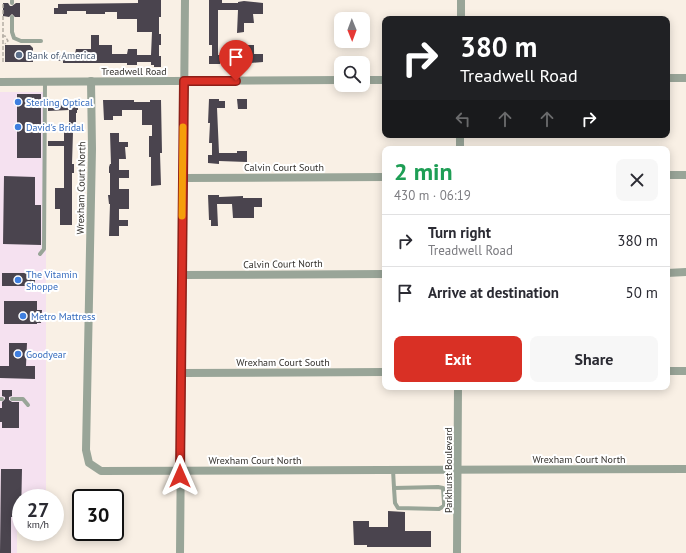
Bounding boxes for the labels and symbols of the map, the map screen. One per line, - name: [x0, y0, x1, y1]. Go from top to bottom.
- north arrow: [334, 12, 370, 48]
- pin: [219, 40, 253, 81]
- place label: Bank of America: [27, 49, 96, 62]
- marker: Bank of America: [14, 50, 24, 60]
- street label: Treadwell Road: [101, 65, 167, 78]
- place label: Sterling Optical: [26, 96, 93, 109]
- marker: Sterling Optical: [13, 97, 23, 107]
- place label: David's Bridal: [26, 121, 84, 134]
- marker: David's Bridal: [13, 122, 23, 132]
- street label: Wrexham Court North: [74, 141, 88, 235]
- street label: Calvin Court South: [244, 161, 324, 174]
- street label: Calvin Court North: [243, 257, 323, 271]
- place label: The Vitamin Shoppe: [26, 268, 77, 293]
- marker: The Vitamin Shoppe: [13, 275, 23, 285]
- place label: Metro Mattress: [31, 310, 95, 323]
- marker: Metro Mattress: [18, 311, 28, 321]
- place label: Goodyear: [26, 348, 67, 361]
- marker: Goodyear: [13, 349, 23, 359]
- street label: Wrexham Court South: [236, 356, 330, 369]
- street label: Parkhurst Boulevard: [442, 427, 455, 513]
- street label: Wrexham Court North: [532, 453, 626, 466]
- street label: Wrexham Court North: [208, 454, 302, 467]
- position arrow: [159, 455, 201, 497]
- speed limit sign: 30: [72, 489, 124, 541]

